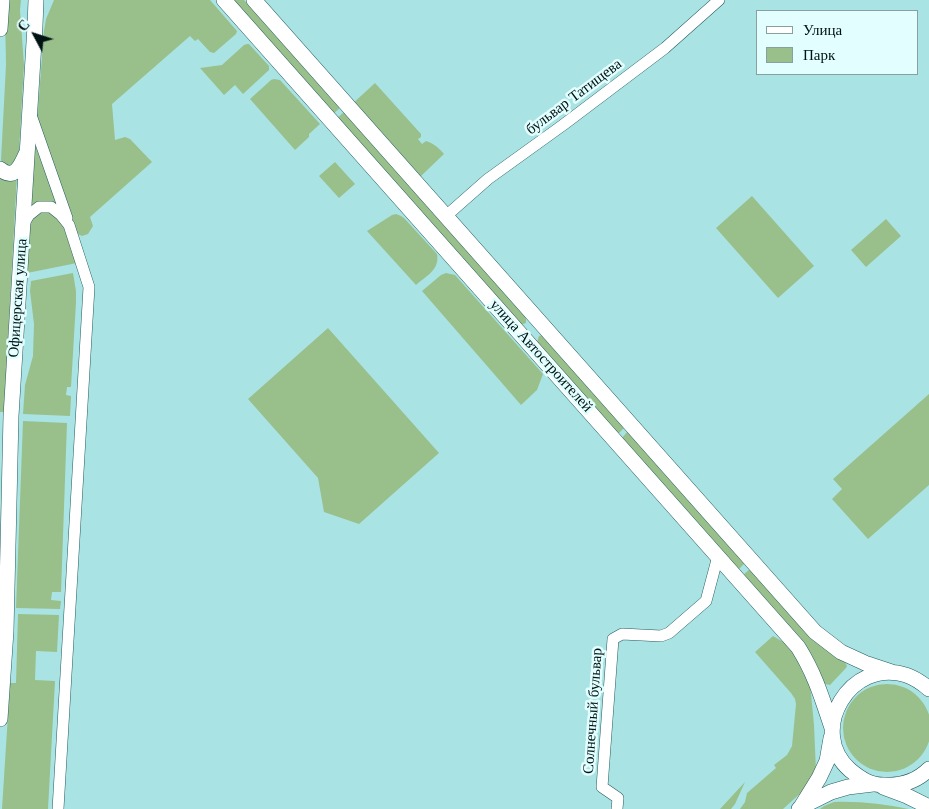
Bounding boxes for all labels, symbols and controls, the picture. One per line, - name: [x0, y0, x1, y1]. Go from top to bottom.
- north arrow: [10, 10, 60, 60]
- legend: [756, 10, 919, 75]
- text: С: [13, 16, 34, 35]
- text: Улица: [803, 20, 842, 39]
- text: Парк: [803, 45, 835, 64]
- street label: бульвар Татищева: [523, 55, 625, 139]
- street label: Офицерская улица: [5, 238, 31, 358]
- street label: улица Автостроителей: [486, 296, 596, 416]
- street label: Солнечный бульвар: [580, 647, 606, 775]

